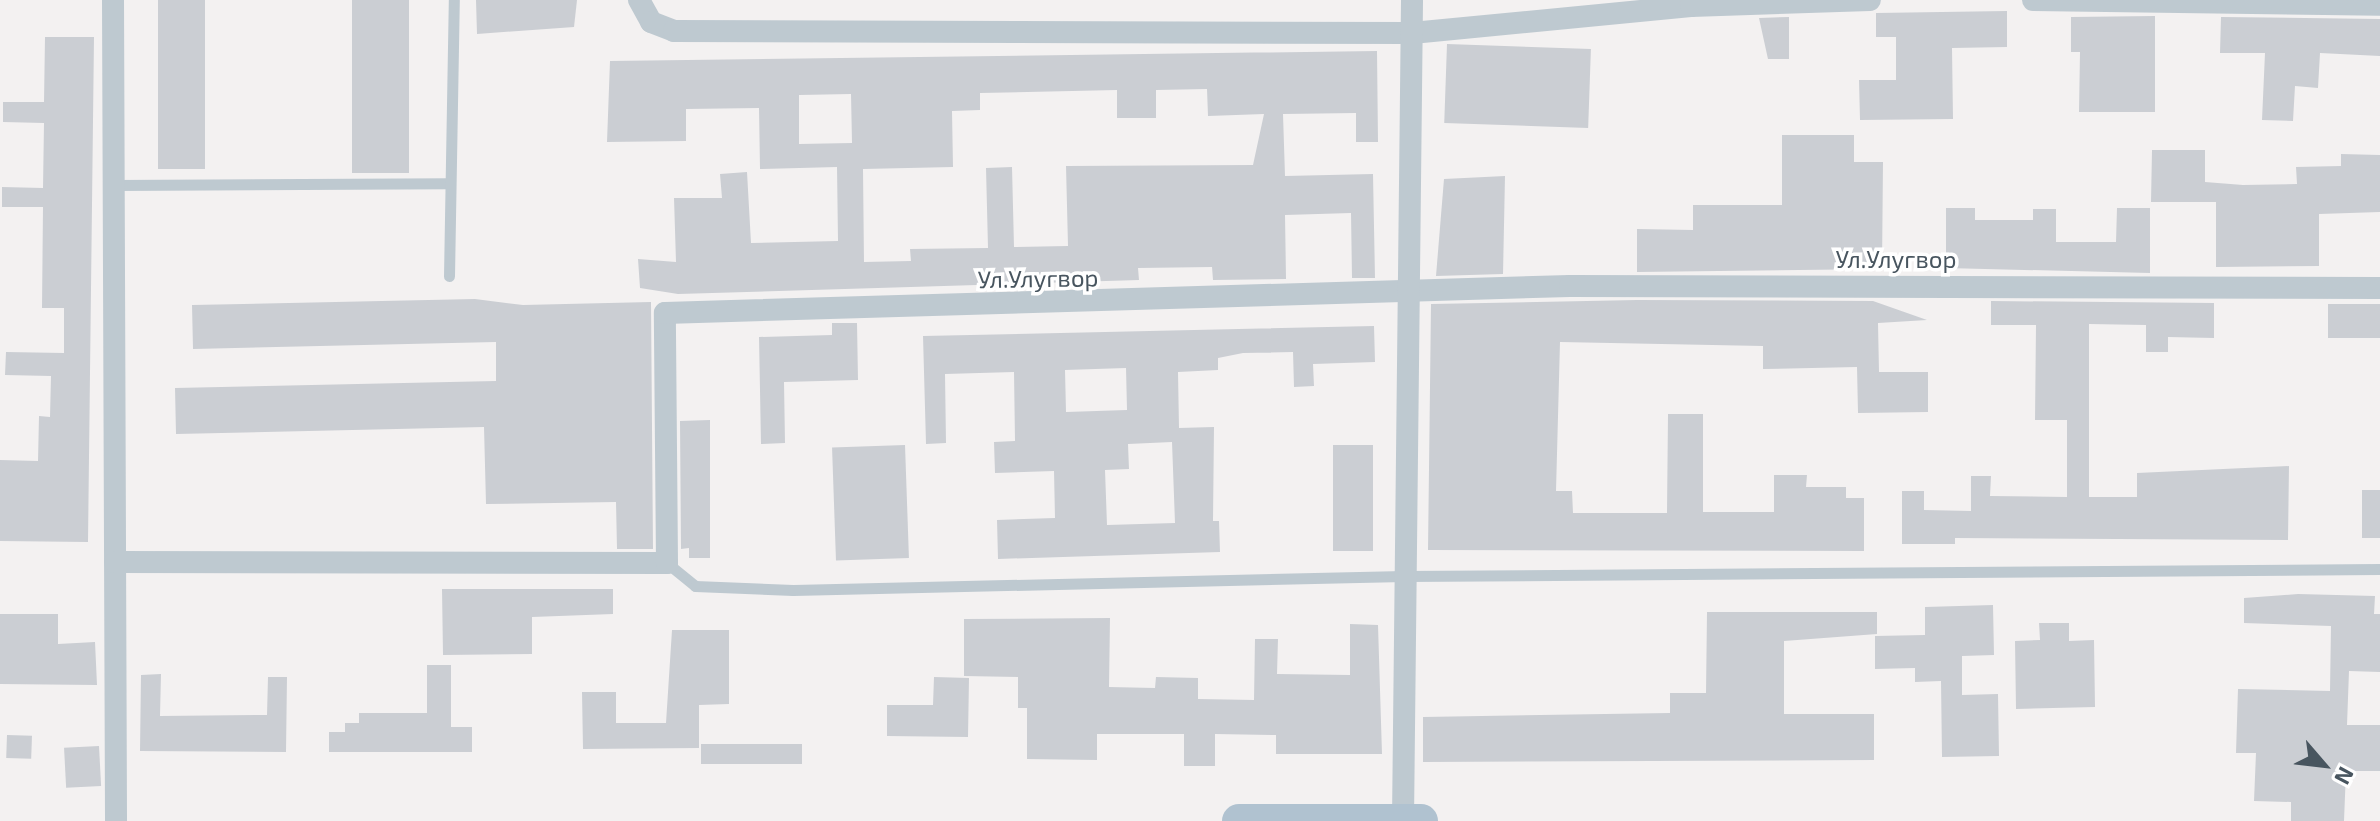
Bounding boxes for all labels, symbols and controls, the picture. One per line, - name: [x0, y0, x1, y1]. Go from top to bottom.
- street label: Ул.Улугвор: [1836, 245, 1956, 273]
- street label: Ул.Улугвор: [977, 263, 1099, 293]
- north arrow: [2284, 725, 2364, 805]
- text: N: [2330, 763, 2360, 789]

